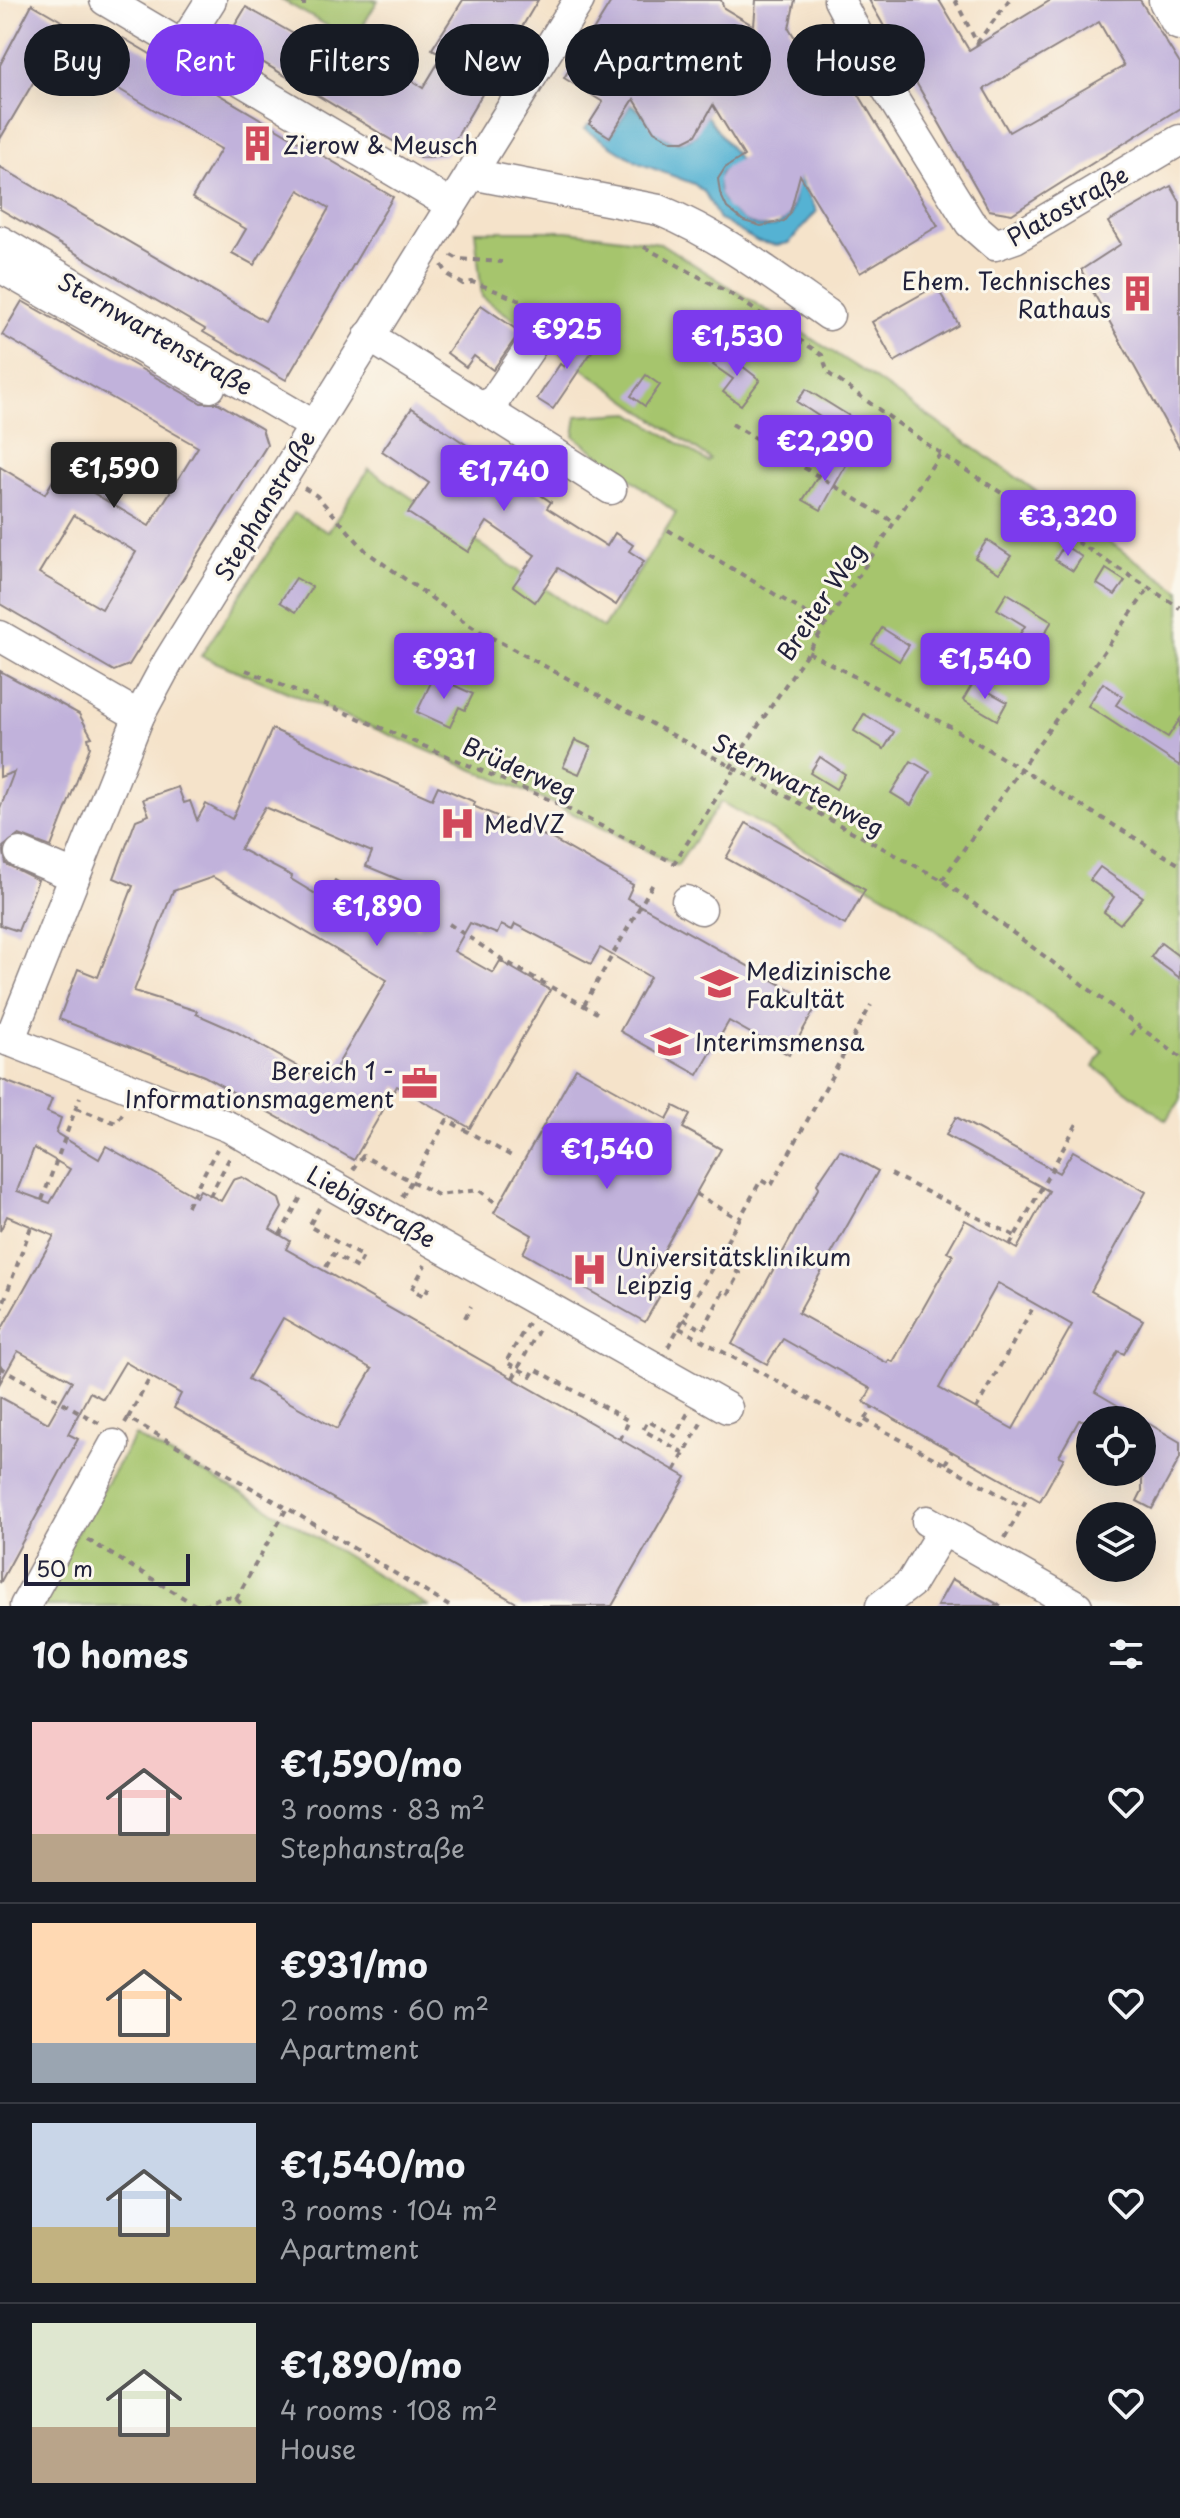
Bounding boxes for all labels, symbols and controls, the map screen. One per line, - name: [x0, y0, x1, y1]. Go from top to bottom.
- chip: Buy: [24, 24, 130, 96]
- chip: Rent: [146, 24, 264, 96]
- chip: Filters: [280, 24, 419, 96]
- chip: New: [435, 24, 549, 96]
- chip: Apartment: [565, 24, 771, 96]
- chip: House: [787, 24, 925, 96]
- building icon: Zierow & Meusch: [238, 125, 276, 163]
- place label: Zierow & Meusch: [283, 126, 478, 162]
- street label: Platostraße: [999, 156, 1135, 254]
- street label: Sternwartenstraße: [52, 262, 260, 404]
- place label: Ehem. Technisches Rathaus: [902, 262, 1111, 326]
- building icon: Ehem. Technisches Rathaus: [1118, 275, 1156, 313]
- pin: €925: [520, 303, 614, 371]
- text: €925: [532, 309, 602, 348]
- pin: €1,530: [672, 310, 802, 378]
- text: €1,530: [691, 316, 783, 355]
- pin: €2,290: [760, 415, 890, 483]
- text: €2,290: [776, 421, 874, 460]
- street label: Stephanstraße: [205, 423, 323, 587]
- pin: €1,590: [49, 442, 179, 510]
- pin: €1,740: [439, 445, 569, 513]
- text: €1,590: [69, 448, 159, 487]
- text: €1,740: [459, 451, 549, 490]
- pin: €3,320: [1003, 490, 1133, 558]
- text: €3,320: [1019, 496, 1117, 535]
- street label: Breiter Weg: [767, 535, 873, 667]
- pin: €931: [397, 633, 491, 701]
- pin: €1,540: [920, 633, 1050, 701]
- text: €931: [412, 639, 476, 678]
- text: €1,540: [939, 639, 1031, 678]
- street label: Sternwartenweg: [707, 724, 891, 844]
- street label: Brüderweg: [457, 727, 583, 809]
- hospital icon: MedVZ: [439, 804, 477, 842]
- place label: MedVZ: [484, 805, 565, 841]
- pin: €1,890: [312, 880, 442, 948]
- text: €1,890: [332, 886, 422, 925]
- place label: Medizinische Fakultät: [746, 952, 892, 1016]
- school or university icon: Medizinische Fakultät: [701, 965, 739, 1003]
- school or university icon: Interimsmensa: [650, 1022, 688, 1060]
- place label: Interimsmensa: [695, 1023, 864, 1059]
- place label: Bereich 1 - Informationsmagement: [125, 1052, 394, 1116]
- office icon: Bereich 1 - Informationsmagement: [401, 1065, 439, 1103]
- pin: €1,540: [542, 1123, 672, 1191]
- text: €1,540: [561, 1129, 653, 1168]
- street label: Liebigstraße: [301, 1156, 443, 1256]
- place label: Universitätsklinikum Leipzig: [616, 1238, 851, 1302]
- hospital icon: Universitätsklinikum Leipzig: [571, 1251, 609, 1289]
- map controls: [1076, 1406, 1156, 1582]
- button: locate: [1076, 1406, 1156, 1486]
- button: layers: [1076, 1502, 1156, 1582]
- scale bar: [24, 1550, 190, 1586]
- text: 50 m: [36, 1551, 93, 1584]
- text: 10 homes: [32, 1628, 188, 1680]
- icon: filters: [1104, 1632, 1148, 1676]
- text: €1,590/mo: [280, 1737, 462, 1789]
- icon: home: [96, 1754, 192, 1850]
- icon: heart: [1104, 1780, 1148, 1824]
- text: 3 rooms · 83 m²: [280, 1789, 485, 1828]
- text: Stephanstraße: [280, 1828, 465, 1867]
- text: €931/mo: [280, 1938, 428, 1990]
- icon: home: [96, 1955, 192, 2051]
- icon: heart: [1104, 1981, 1148, 2025]
- text: 2 rooms · 60 m²: [280, 1990, 489, 2029]
- text: Apartment: [280, 2029, 419, 2068]
- text: €1,540/mo: [280, 2138, 465, 2190]
- icon: home: [96, 2155, 192, 2251]
- icon: heart: [1104, 2181, 1148, 2225]
- text: 3 rooms · 104 m²: [280, 2190, 498, 2229]
- text: Apartment: [280, 2229, 419, 2268]
- text: €1,890/mo: [280, 2338, 462, 2390]
- icon: home: [96, 2355, 192, 2451]
- icon: heart: [1104, 2381, 1148, 2425]
- text: 4 rooms · 108 m²: [280, 2390, 498, 2429]
- text: House: [280, 2429, 356, 2468]

